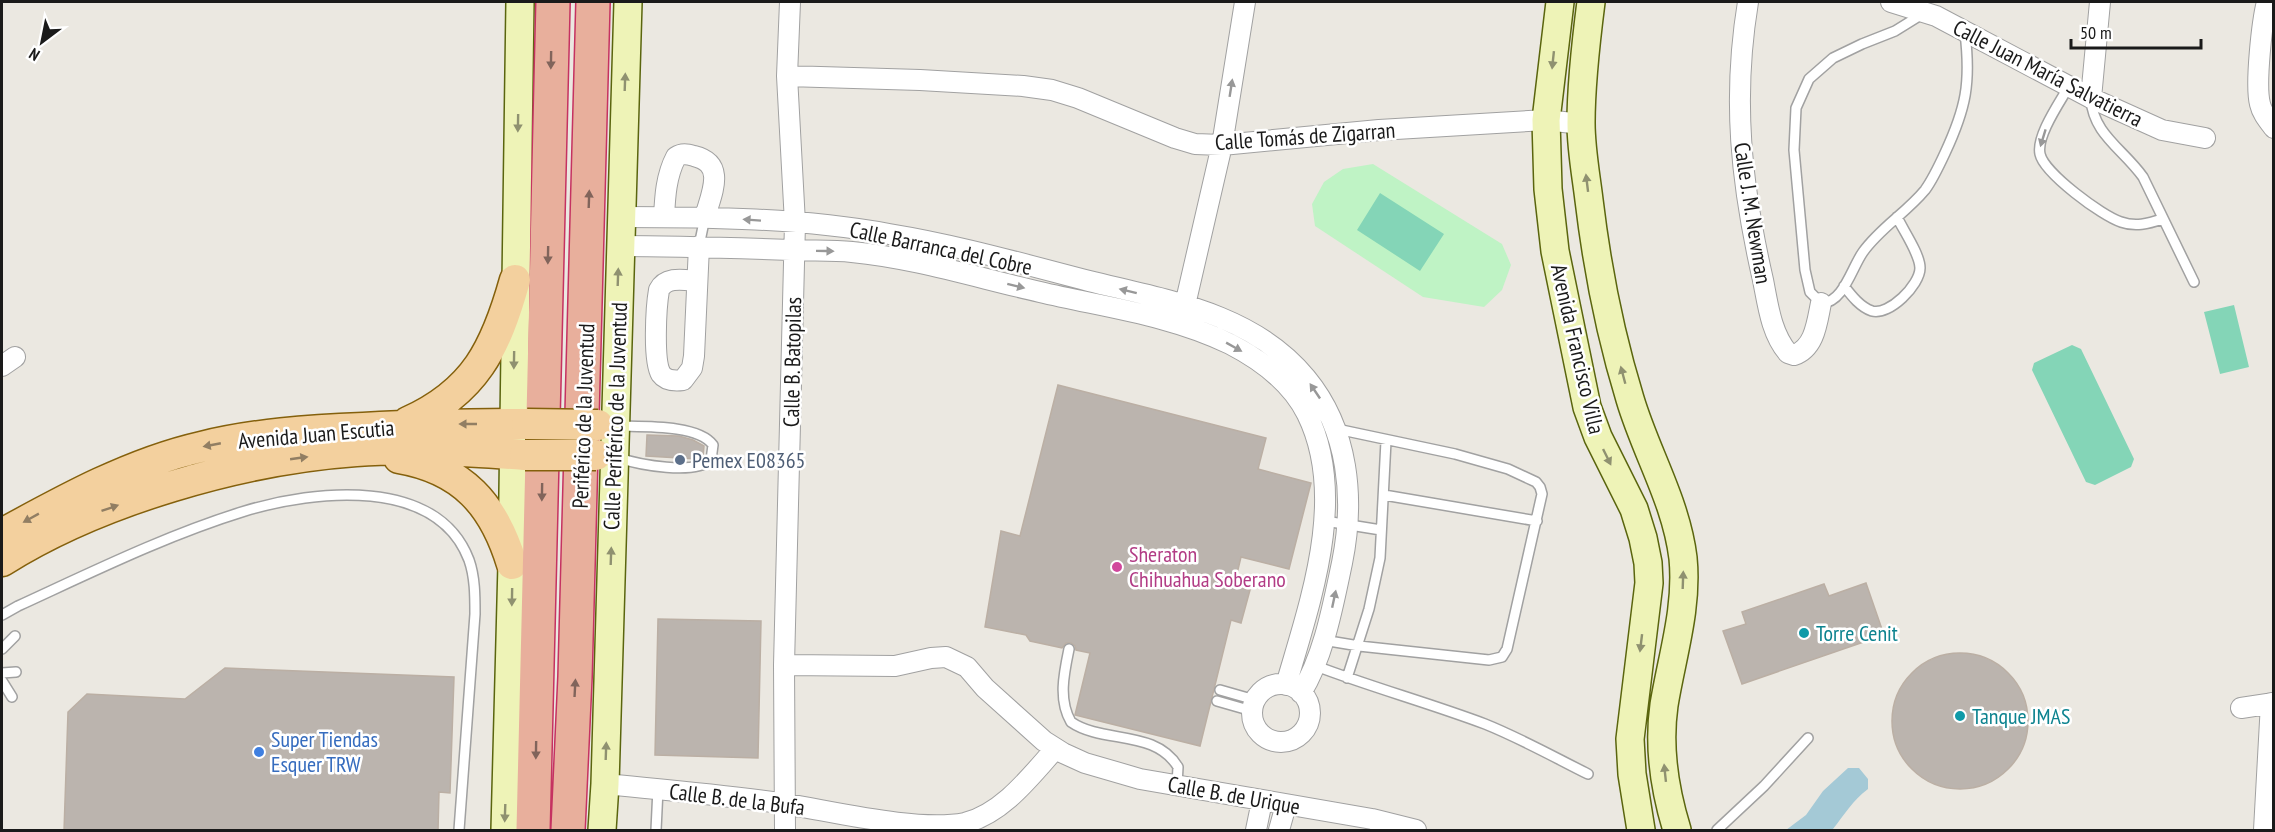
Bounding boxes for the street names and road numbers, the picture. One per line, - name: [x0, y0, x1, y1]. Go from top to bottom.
- street label: Calle Juan María Salvatierra: [1948, 13, 2148, 133]
- street label: Calle Tomás de Zigarran: [1214, 116, 1396, 156]
- street label: Calle J. M. Newman: [1728, 140, 1778, 286]
- street label: Calle Barranca del Cobre: [847, 215, 1035, 281]
- street label: Avenida Francisco Villa: [1545, 261, 1611, 437]
- street label: Calle B. Batopilas: [777, 297, 807, 427]
- street label: Calle Periférico de la Juventud: [597, 302, 633, 530]
- street label: Periférico de la Juventud: [566, 323, 600, 509]
- street label: Avenida Juan Escutia: [237, 413, 395, 455]
- street label: Calle B. de Urique: [1166, 770, 1302, 820]
- street label: Calle B. de la Bufa: [668, 777, 806, 821]

